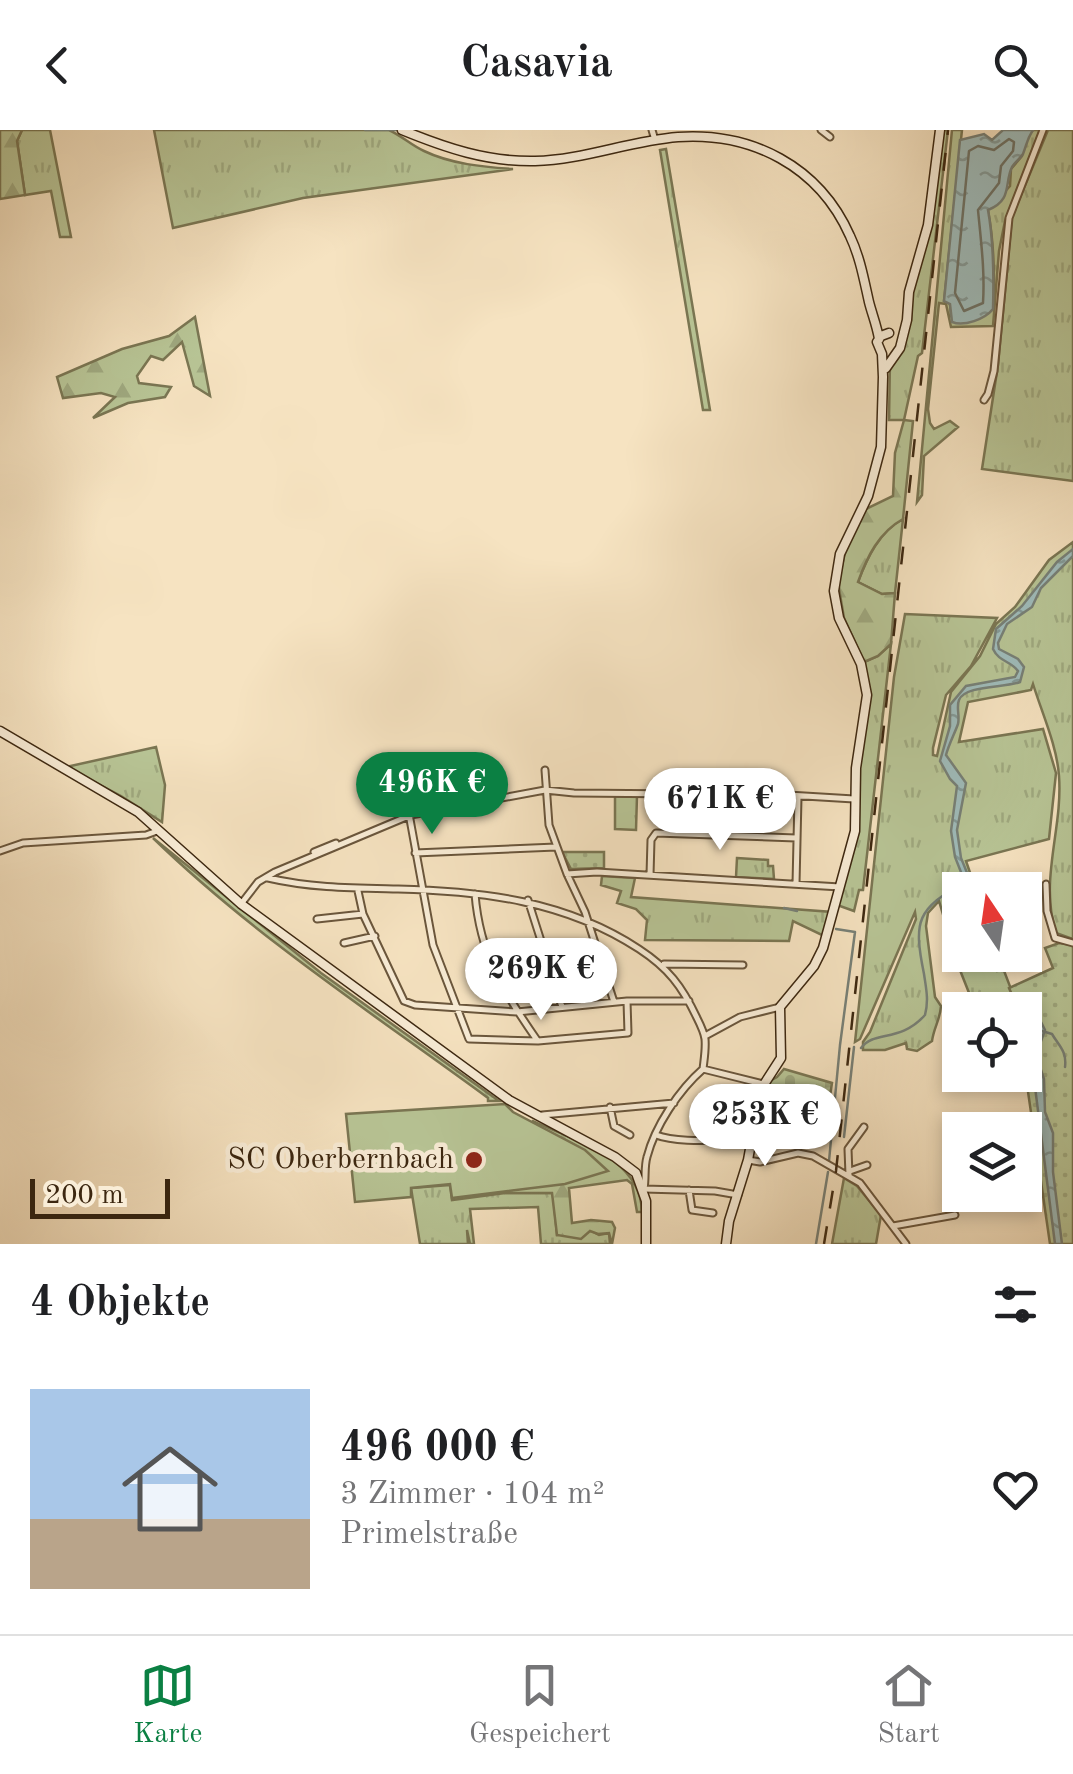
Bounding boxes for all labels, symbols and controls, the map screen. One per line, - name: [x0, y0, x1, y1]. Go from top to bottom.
- icon: back: [30, 38, 85, 93]
- icon: search: [988, 38, 1043, 93]
- text: Casavia: [460, 42, 613, 87]
- pin: 496K €: [351, 752, 513, 837]
- text: 496K €: [378, 768, 486, 800]
- pin: 671K €: [639, 768, 801, 853]
- text: 671K €: [666, 784, 774, 816]
- north arrow: [942, 872, 1042, 972]
- map controls: [942, 872, 1042, 1212]
- pin: 269K €: [460, 938, 622, 1023]
- text: 269K €: [487, 954, 595, 986]
- button: locate: [942, 992, 1042, 1092]
- pin: 253K €: [684, 1084, 846, 1169]
- text: 253K €: [711, 1100, 819, 1132]
- button: layers: [942, 1112, 1042, 1212]
- place label: SC Oberbernbach: [227, 1145, 454, 1175]
- marker: SC Oberbernbach: [463, 1149, 485, 1171]
- scale bar: [30, 1174, 170, 1218]
- text: 200 m: [45, 1182, 124, 1210]
- icon: filters: [988, 1277, 1043, 1332]
- text: 4 Objekte: [30, 1283, 210, 1325]
- text: 496 000 €: [340, 1428, 534, 1470]
- icon: home: [110, 1429, 230, 1549]
- icon: heart: [988, 1462, 1043, 1517]
- text: 3 Zimmer · 104 m²: [340, 1479, 605, 1511]
- text: Primelstraße: [340, 1519, 518, 1551]
- tab: Karte: [133, 1658, 202, 1753]
- tab: Gespeichert: [469, 1658, 611, 1753]
- tab: Start: [877, 1658, 940, 1753]

